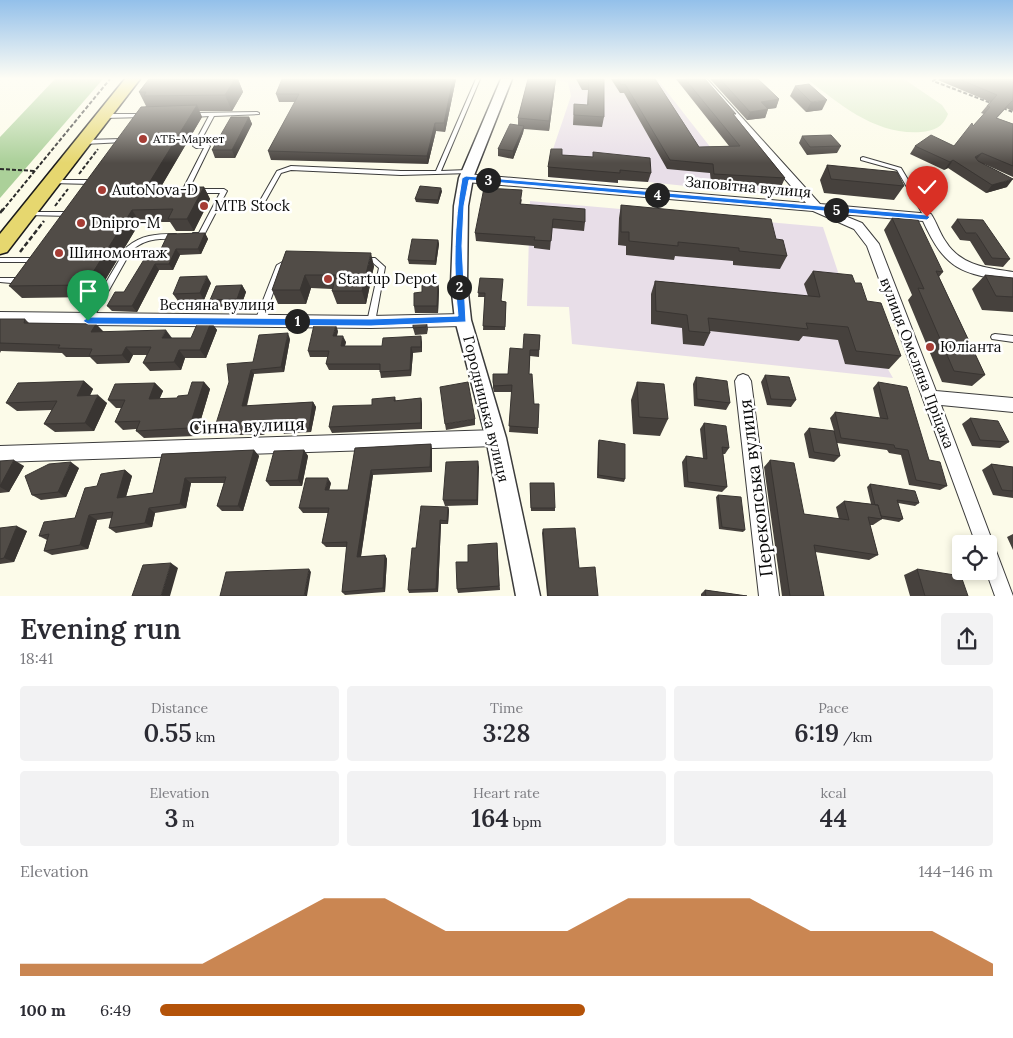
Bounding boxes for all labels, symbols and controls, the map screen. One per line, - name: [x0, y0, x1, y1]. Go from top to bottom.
- place label: АТБ-Маркет: [152, 131, 224, 146]
- marker: АТБ-Маркет: [137, 133, 149, 145]
- pin: [906, 166, 948, 217]
- pin: 3: [476, 168, 500, 192]
- text: 3: [485, 171, 492, 189]
- street label: Заповітна вулиця: [684, 172, 812, 201]
- icon: check: [913, 173, 941, 201]
- place label: AutoNova-D: [111, 180, 198, 199]
- pin: 4: [644, 182, 670, 208]
- marker: AutoNova-D: [96, 184, 108, 196]
- text: 4: [654, 186, 661, 204]
- place label: MTB Stock: [214, 196, 290, 215]
- pin: 5: [824, 198, 848, 222]
- marker: MTB Stock: [198, 200, 210, 212]
- text: 5: [833, 201, 840, 219]
- place label: Dnipro-M: [91, 213, 161, 232]
- marker: Dnipro-M: [75, 217, 87, 229]
- place label: Шиномонтаж: [69, 243, 168, 262]
- marker: Шиномонтаж: [53, 247, 65, 259]
- place label: Startup Depot: [338, 269, 437, 288]
- pin: [67, 270, 109, 321]
- marker: Startup Depot: [322, 273, 334, 285]
- pin: 2: [446, 274, 472, 300]
- street label: вулиця Омеляна Пріцака: [876, 275, 959, 451]
- icon: arrive: [74, 277, 102, 305]
- text: 2: [456, 278, 463, 296]
- street label: Весняна вулиця: [159, 295, 275, 314]
- pin: 1: [284, 308, 310, 334]
- text: 1: [295, 312, 300, 330]
- street label: Городницька вулиця: [459, 334, 514, 484]
- place label: Юліанта: [940, 337, 1002, 356]
- marker: Юліанта: [924, 341, 936, 353]
- street label: Перекопська вулиця: [733, 398, 778, 578]
- street label: Сінна вулиця: [189, 412, 305, 439]
- map controls: [952, 535, 997, 580]
- button: locate: [952, 535, 997, 580]
- text: Evening run: [20, 611, 181, 647]
- button: share: [941, 613, 993, 665]
- text: 18:41: [20, 648, 53, 668]
- text: Distance: [151, 699, 208, 717]
- text: Time: [490, 699, 523, 717]
- text: Pace: [818, 699, 849, 717]
- text: 0.55: [143, 717, 192, 749]
- text: 3:28: [483, 717, 530, 749]
- text: 6:19: [794, 717, 839, 749]
- text: km: [192, 728, 216, 746]
- text: /km: [839, 728, 873, 746]
- text: Elevation: [149, 784, 210, 802]
- text: Heart rate: [473, 784, 540, 802]
- text: kcal: [821, 784, 846, 802]
- text: 3: [164, 802, 178, 834]
- text: 164: [471, 802, 509, 834]
- text: 44: [820, 802, 847, 834]
- text: m: [178, 813, 195, 831]
- text: bpm: [509, 813, 542, 831]
- text: Elevation: [20, 861, 89, 881]
- text: 144–146 m: [919, 861, 993, 881]
- text: 100 m: [20, 1000, 66, 1020]
- text: 6:49: [100, 1000, 131, 1020]

